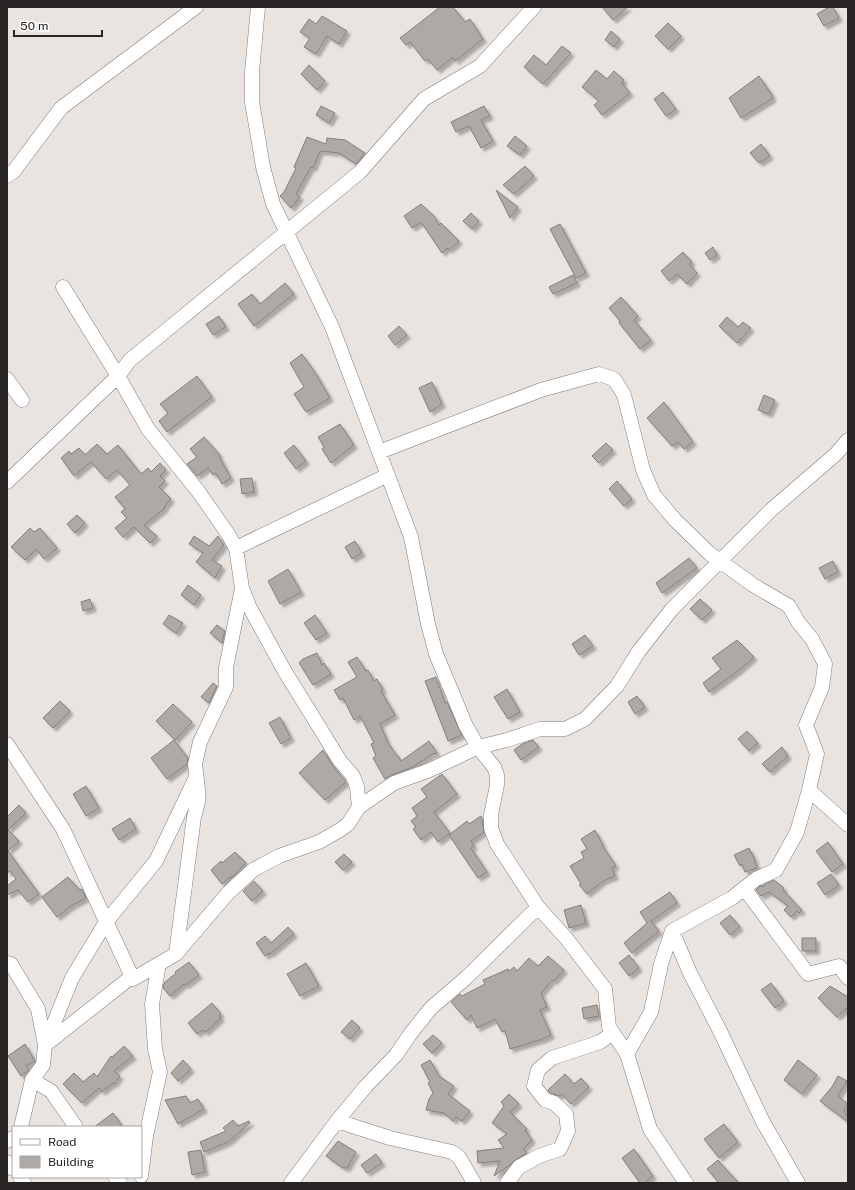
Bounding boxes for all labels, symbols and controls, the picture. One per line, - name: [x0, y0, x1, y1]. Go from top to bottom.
- scale bar: [14, 12, 102, 38]
- text: 50 m: [20, 19, 48, 33]
- legend: [12, 1126, 142, 1178]
- text: Road: [48, 1135, 76, 1149]
- text: Building: [48, 1155, 94, 1169]

